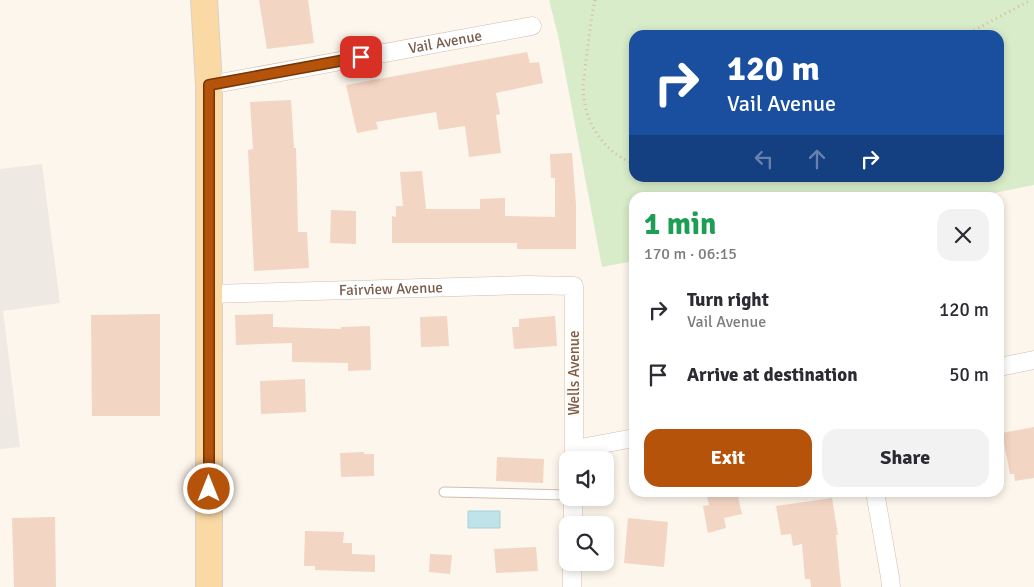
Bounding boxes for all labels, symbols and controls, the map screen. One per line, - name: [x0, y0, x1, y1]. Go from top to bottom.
- street label: Vail Avenue: [407, 26, 483, 57]
- pin: [340, 36, 382, 78]
- icon: arrive: [347, 43, 375, 71]
- text: 120 m: [727, 47, 820, 90]
- icon: right: [644, 50, 709, 115]
- text: Vail Avenue: [727, 90, 836, 117]
- icon: left: [750, 145, 778, 173]
- icon: ahead: [803, 145, 831, 173]
- icon: right: [856, 145, 884, 173]
- text: 1 min: [644, 206, 716, 243]
- button: close: [937, 209, 989, 261]
- text: 170 m · 06:15: [644, 244, 737, 264]
- street label: Fairview Avenue: [339, 278, 443, 299]
- text: Turn right: [687, 288, 769, 312]
- icon: right: [644, 296, 672, 324]
- text: 120 m: [939, 298, 989, 322]
- text: Vail Avenue: [687, 312, 766, 332]
- street label: Wells Avenue: [565, 330, 583, 416]
- icon: arrive: [644, 361, 672, 389]
- text: Arrive at destination: [687, 363, 858, 387]
- text: 50 m: [949, 363, 989, 387]
- button: Exit: [644, 429, 812, 487]
- button: Share: [822, 429, 989, 487]
- map controls: [559, 451, 614, 571]
- button: sound: [559, 451, 614, 506]
- position arrow: [182, 462, 234, 514]
- button: search: [559, 516, 614, 571]

